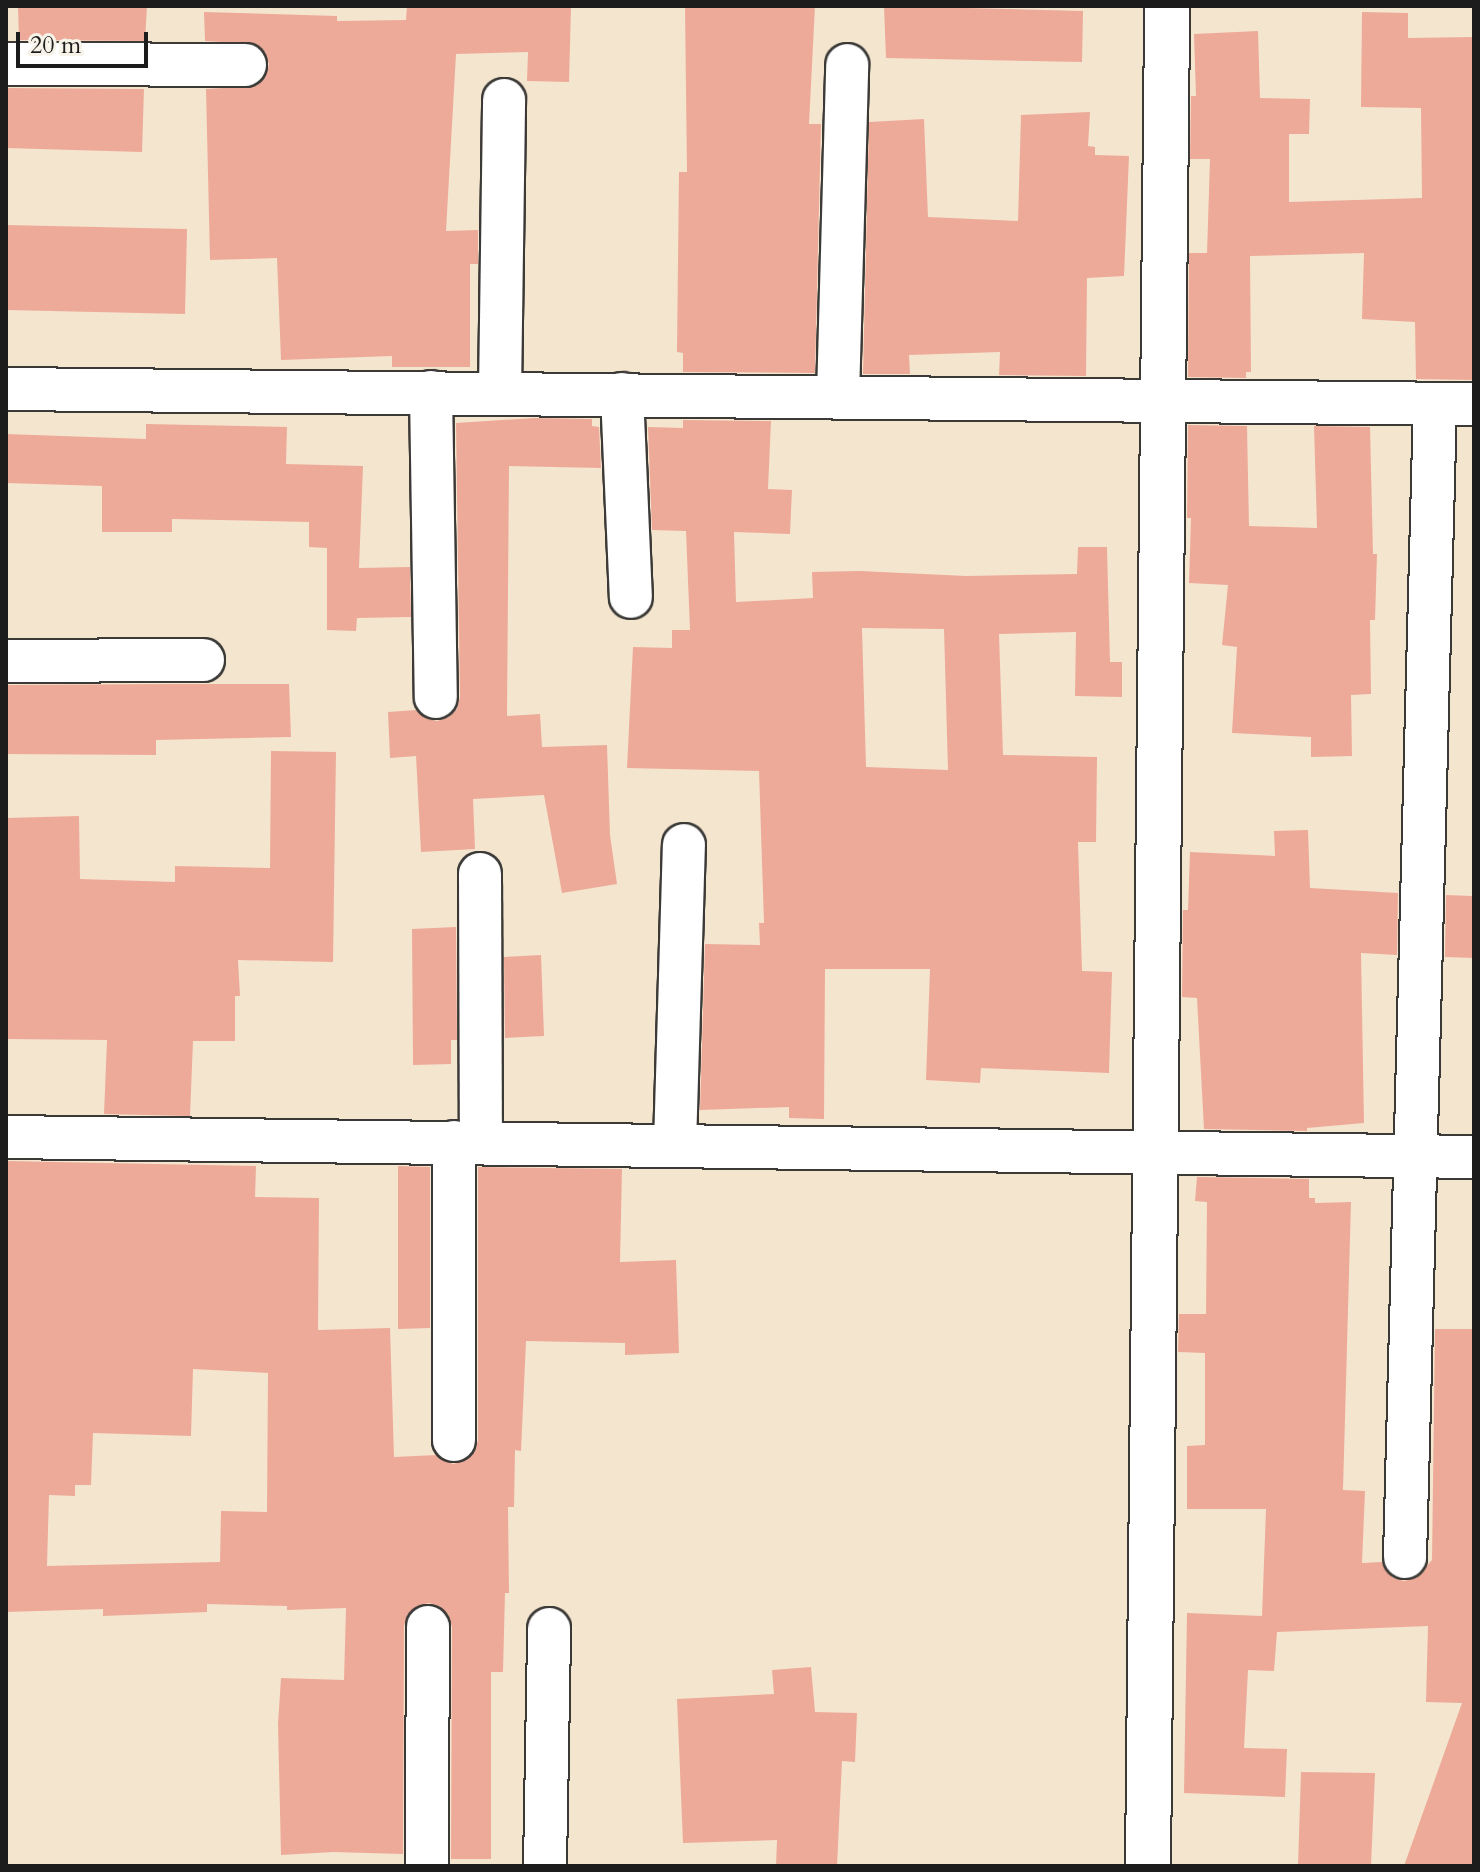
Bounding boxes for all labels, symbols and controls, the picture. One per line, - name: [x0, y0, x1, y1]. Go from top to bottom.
- scale bar: [20, 16, 152, 66]
- text: 20 m: [30, 29, 81, 62]

